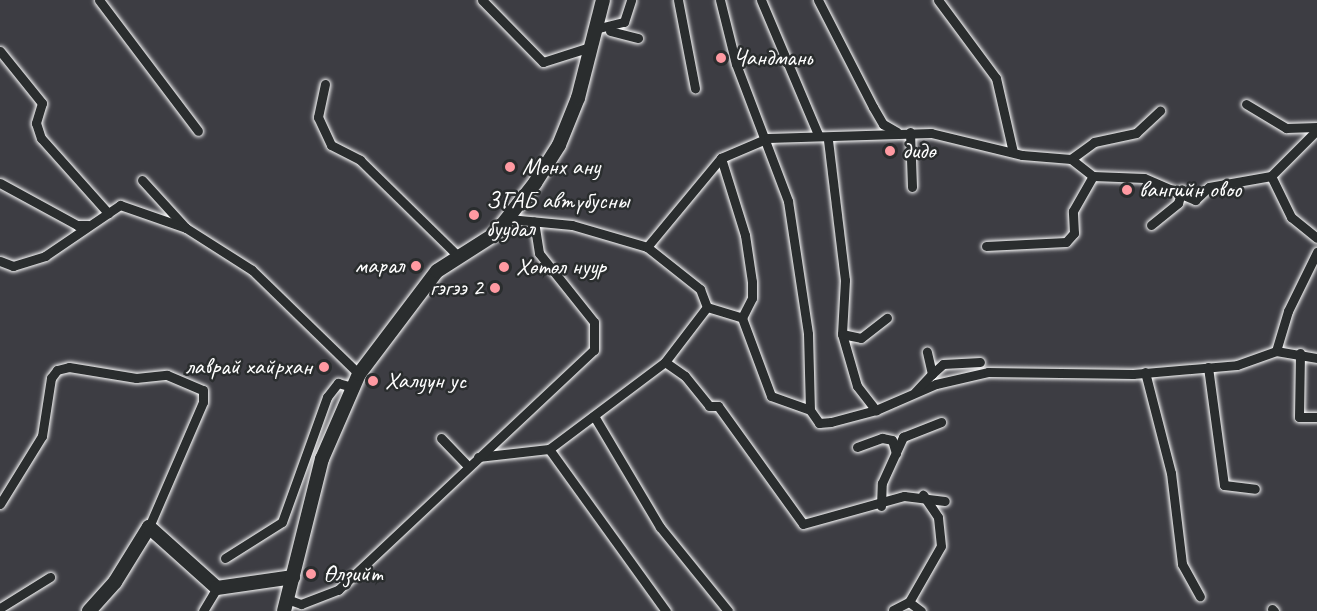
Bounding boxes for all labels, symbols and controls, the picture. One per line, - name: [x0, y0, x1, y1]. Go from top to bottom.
- place label: Чандмань: [733, 44, 812, 72]
- marker: Чандмань: [714, 51, 728, 65]
- place label: дидө: [902, 137, 935, 165]
- marker: дидө: [883, 144, 897, 158]
- place label: Мөнх ану: [522, 153, 600, 181]
- marker: Мөнх ану: [503, 160, 517, 174]
- place label: вангийн овоо: [1139, 176, 1242, 204]
- marker: вангийн овоо: [1120, 183, 1134, 197]
- place label: ЗГАБ автүбусны буудал: [486, 187, 629, 243]
- marker: ЗГАБ автүбусны буудал: [467, 208, 481, 222]
- place label: марал: [355, 252, 404, 280]
- place label: Хөтөл нуур: [516, 253, 606, 281]
- marker: марал: [409, 259, 423, 273]
- marker: Хөтөл нуур: [497, 260, 511, 274]
- place label: гэгээ 2: [430, 274, 483, 302]
- marker: гэгээ 2: [488, 281, 502, 295]
- place label: лаврай хайрхан: [185, 353, 312, 381]
- marker: лаврай хайрхан: [317, 360, 331, 374]
- place label: Халуун ус: [385, 367, 466, 395]
- marker: Халуун ус: [366, 374, 380, 388]
- place label: Өлзийт: [323, 560, 382, 588]
- marker: Өлзийт: [304, 567, 318, 581]

